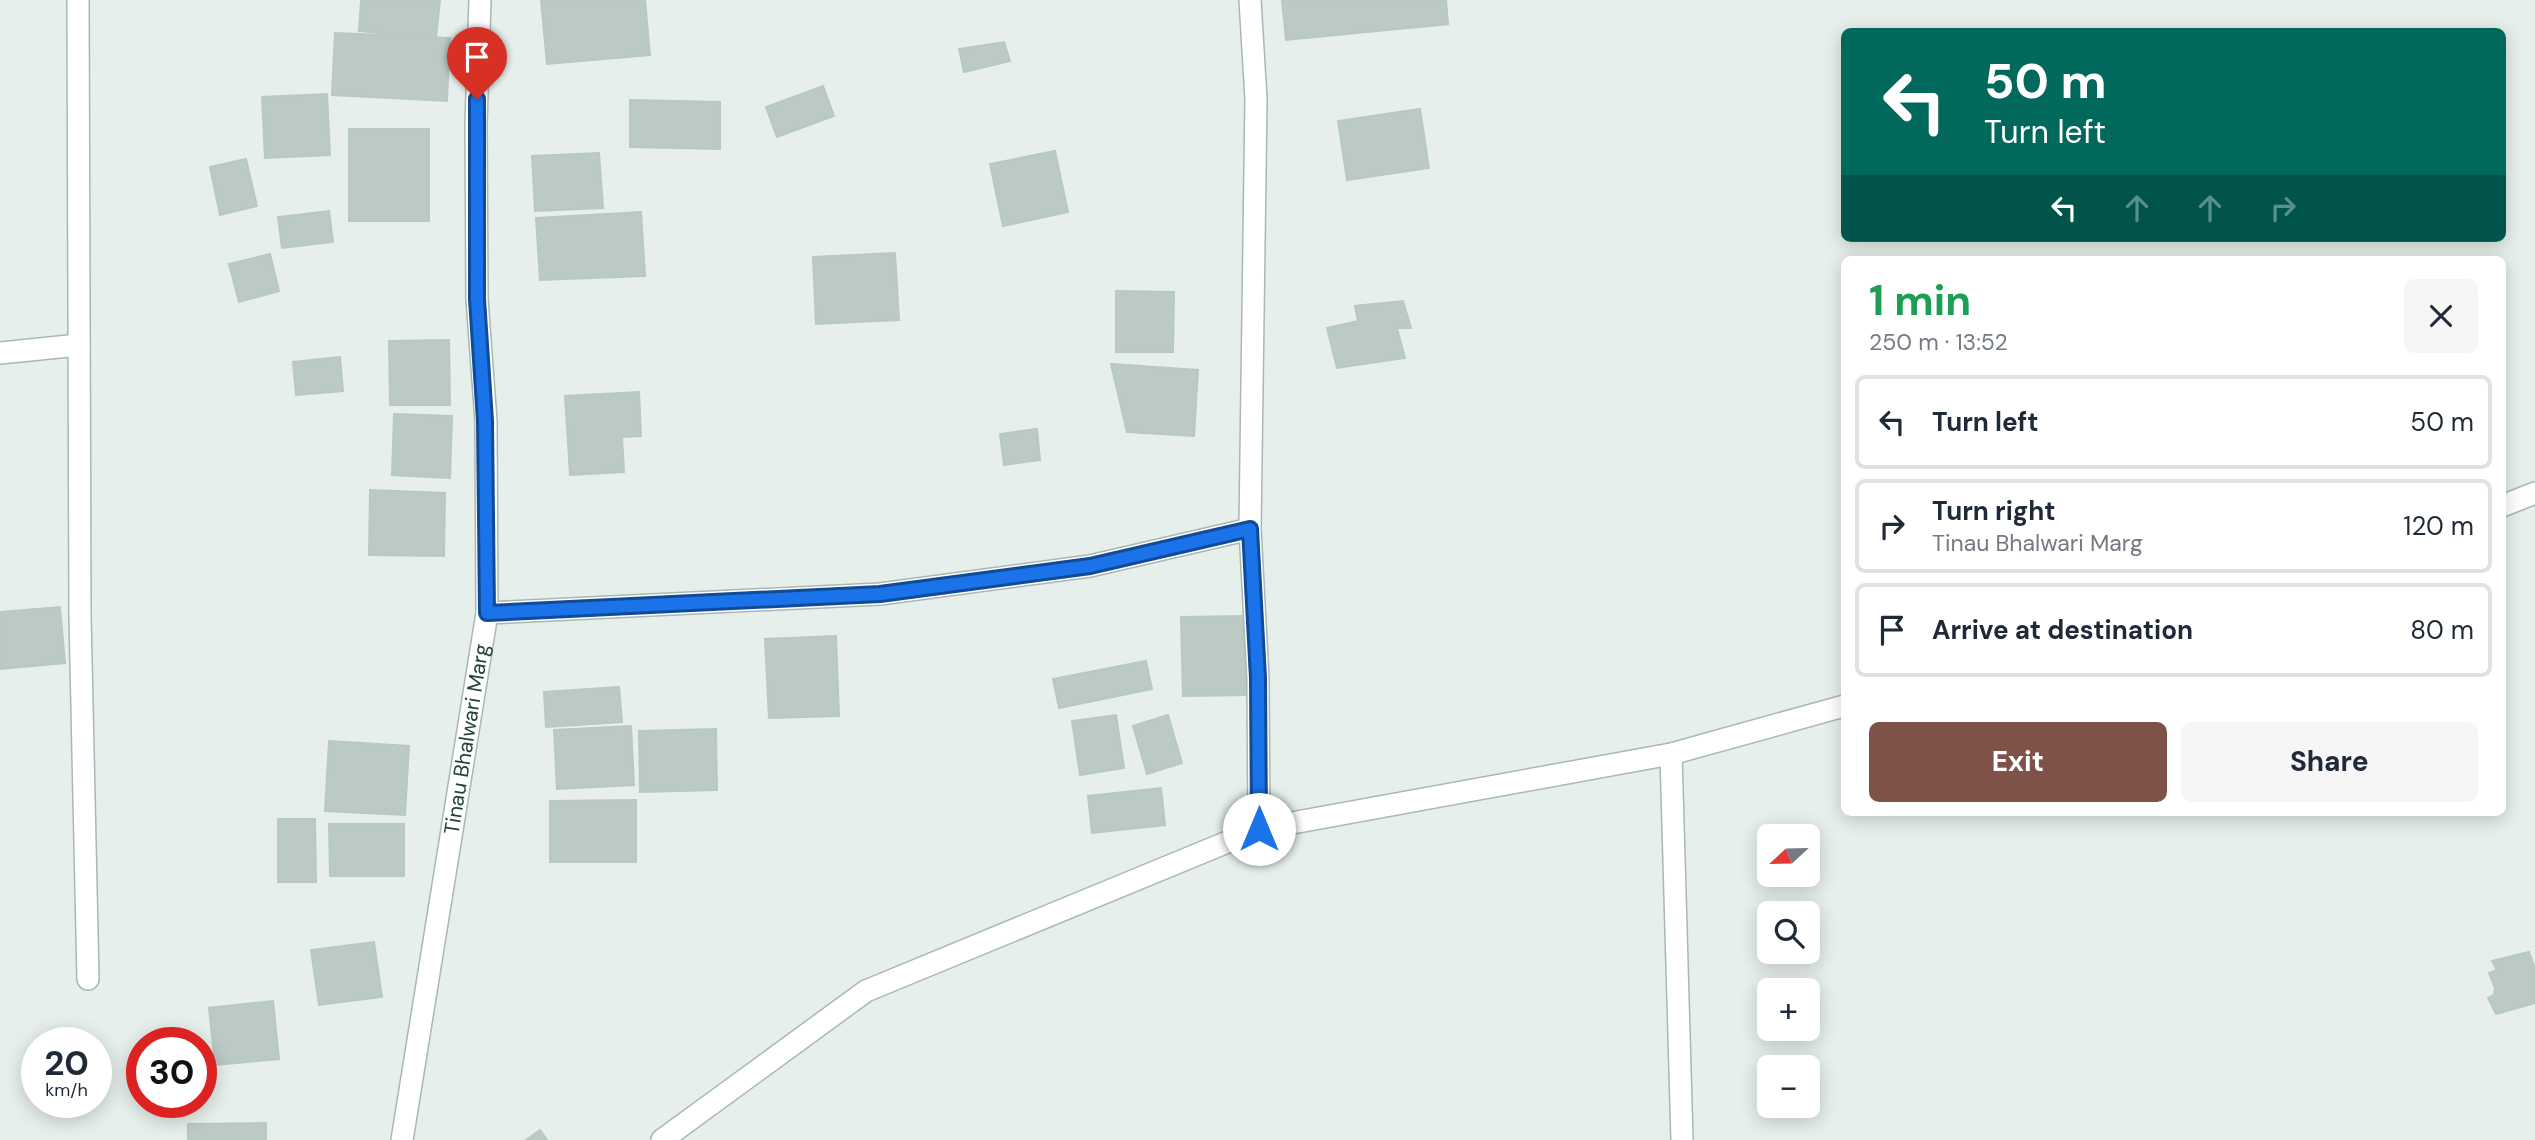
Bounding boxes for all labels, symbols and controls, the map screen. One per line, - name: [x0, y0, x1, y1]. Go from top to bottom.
- pin: [447, 27, 507, 99]
- icon: arrive: [458, 38, 496, 76]
- text: 50 m: [1984, 49, 2107, 113]
- icon: left: [1869, 56, 1960, 147]
- text: Turn left: [1984, 111, 2106, 153]
- icon: left: [2045, 189, 2083, 227]
- icon: ahead: [2118, 189, 2156, 227]
- icon: ahead: [2191, 189, 2229, 227]
- icon: right: [2264, 189, 2302, 227]
- text: 1 min: [1869, 273, 1971, 328]
- button: close: [2404, 279, 2478, 353]
- text: 250 m · 13:52: [1869, 327, 2008, 357]
- icon: left: [1873, 403, 1911, 441]
- text: Turn left: [1932, 405, 2039, 439]
- text: 50 m: [2410, 405, 2474, 439]
- text: Turn right: [1932, 494, 2056, 528]
- icon: right: [1873, 507, 1911, 545]
- text: 120 m: [2403, 509, 2474, 543]
- text: Tinau Bhalwari Marg: [1932, 528, 2143, 558]
- icon: arrive: [1873, 611, 1911, 649]
- text: Arrive at destination: [1932, 613, 2193, 647]
- text: 80 m: [2410, 613, 2474, 647]
- street label: Tinau Bhalwari Marg: [437, 642, 496, 837]
- button: Exit: [1869, 722, 2167, 802]
- button: Share: [2181, 722, 2478, 802]
- position arrow: [1222, 792, 1296, 866]
- north arrow: [1757, 824, 1820, 887]
- map controls: [1757, 824, 1820, 1118]
- button: search: [1757, 901, 1820, 964]
- button: +: [1757, 978, 1820, 1041]
- speed limit sign: 30: [126, 1027, 217, 1118]
- text: 20: [44, 1040, 89, 1086]
- button: −: [1757, 1055, 1820, 1118]
- text: km/h: [45, 1078, 88, 1102]

